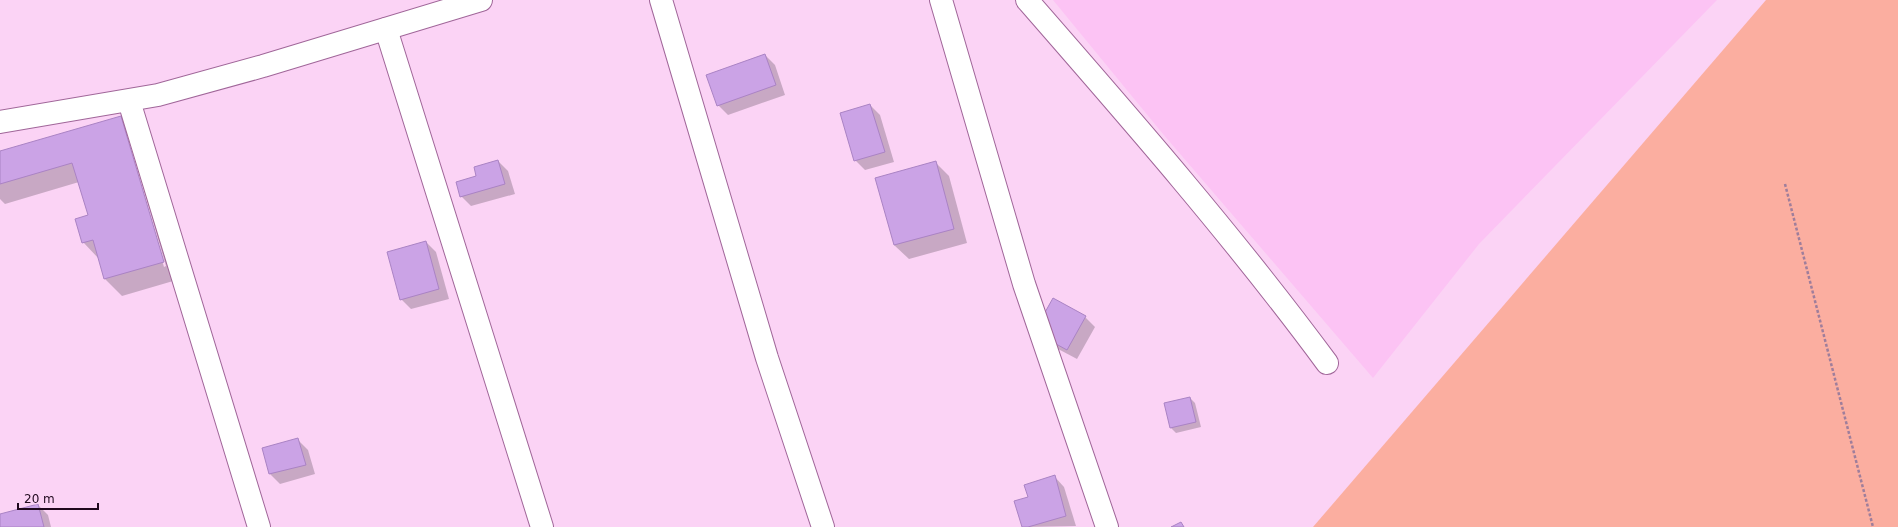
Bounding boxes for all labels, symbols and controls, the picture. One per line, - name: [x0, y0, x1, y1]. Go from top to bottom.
- scale bar: [18, 485, 98, 511]
- text: 20 m: [24, 492, 55, 506]

